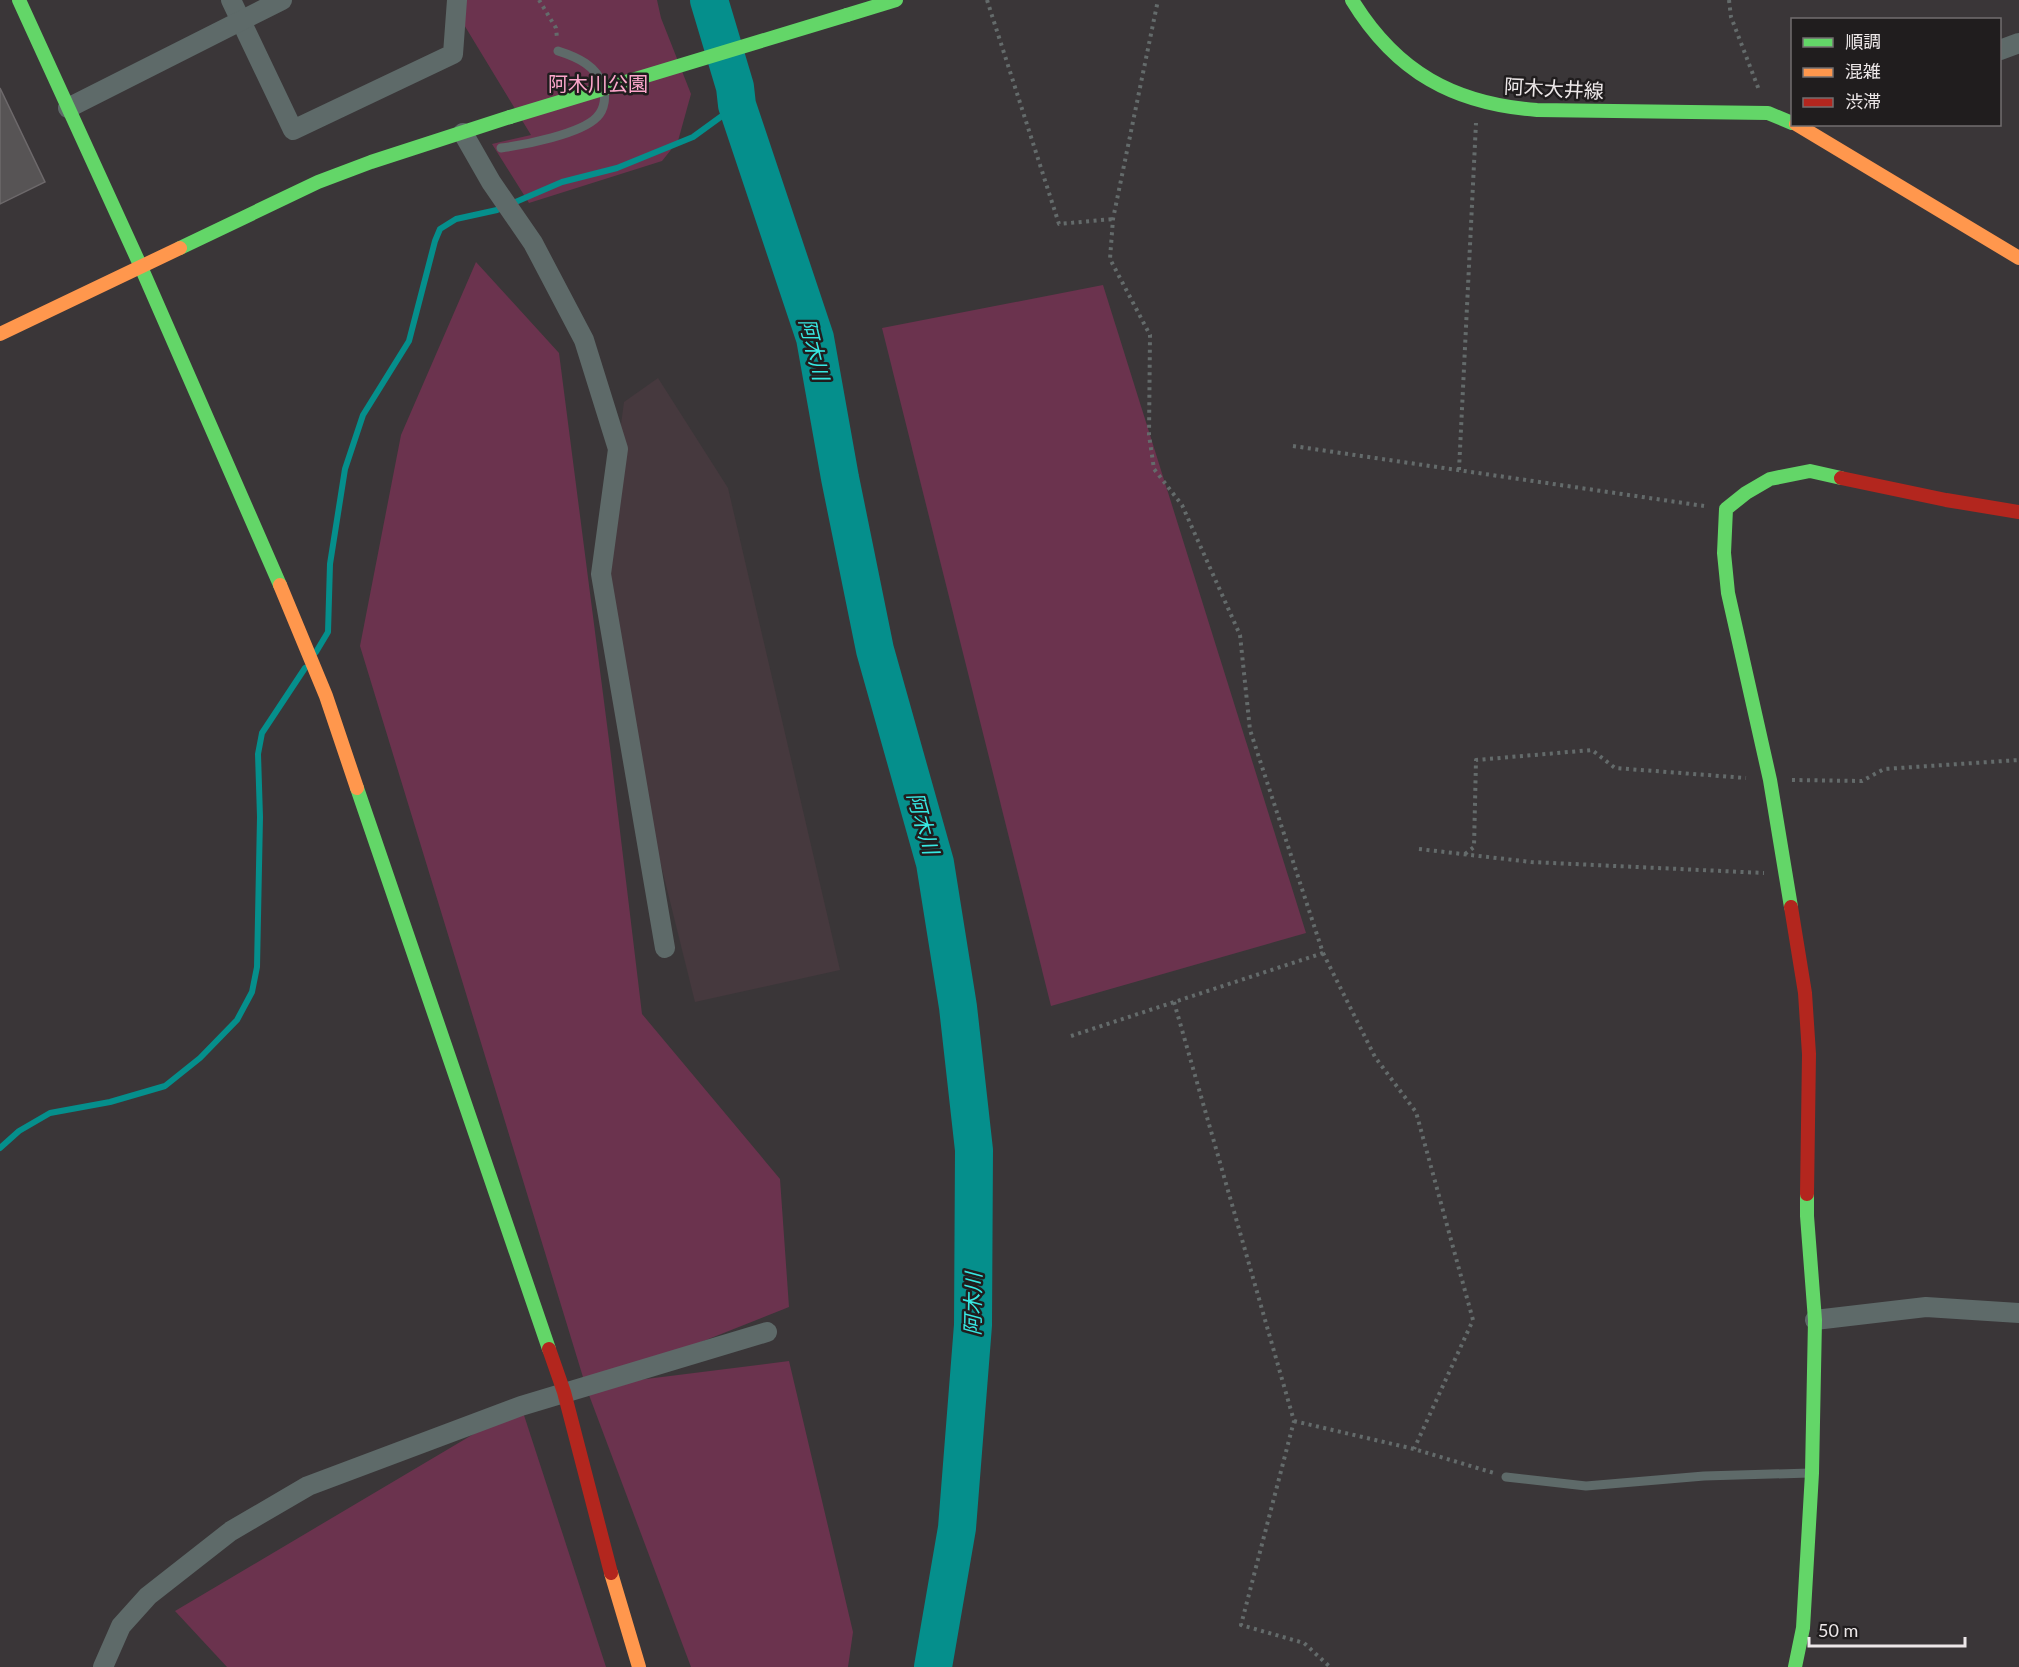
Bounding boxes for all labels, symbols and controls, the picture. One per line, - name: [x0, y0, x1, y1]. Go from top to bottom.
- legend: [1791, 18, 2001, 126]
- text: 順調: [1845, 30, 1881, 52]
- text: 混雑: [1845, 60, 1881, 82]
- park label: 阿木川公園: [548, 71, 648, 95]
- street label: 阿木大井線: [1503, 73, 1605, 103]
- text: 渋滞: [1845, 90, 1881, 112]
- water label: 阿木川: [795, 315, 835, 385]
- water label: 阿木川: [903, 789, 945, 859]
- water label: 阿木川: [959, 1270, 985, 1336]
- scale bar: [1809, 1610, 1965, 1648]
- text: 50 m: [1818, 1619, 1858, 1641]

